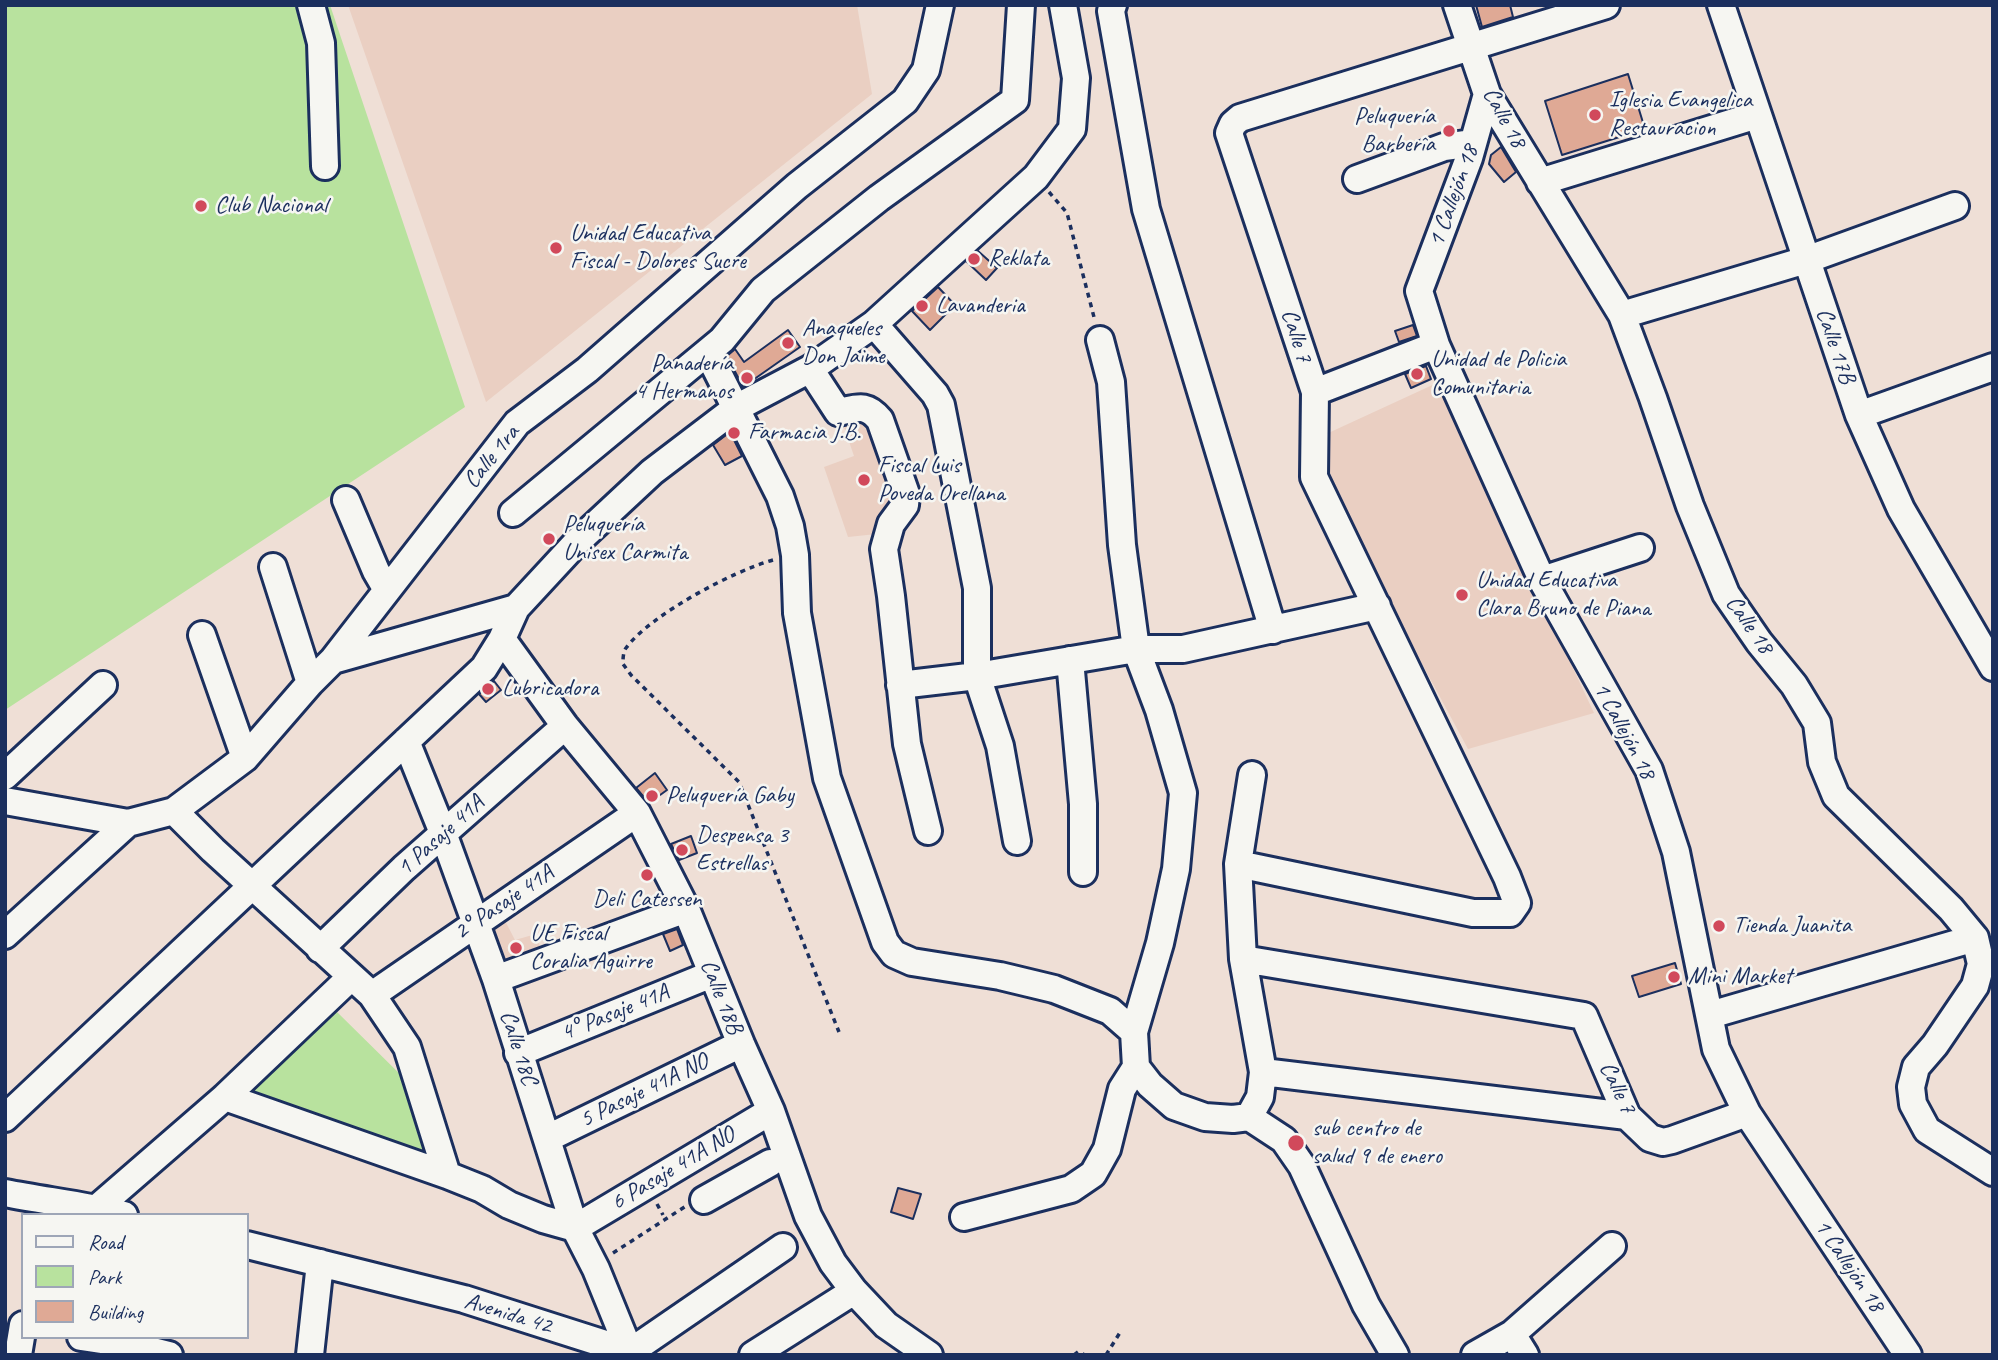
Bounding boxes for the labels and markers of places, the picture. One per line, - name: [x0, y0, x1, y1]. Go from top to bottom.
- place label: Iglesia Evangelica Restauracion: [1609, 87, 1752, 143]
- place label: Peluquería Barberîa: [1354, 103, 1435, 159]
- marker: Iglesia Evangelica Restauracion: [1587, 107, 1603, 123]
- marker: Peluquería Barberîa: [1441, 123, 1457, 139]
- place label: Club Nacional: [215, 192, 327, 220]
- marker: Club Nacional: [193, 198, 209, 214]
- place label: Unidad Educativa Fiscal - Dolores Sucre: [570, 220, 746, 276]
- marker: Unidad Educativa Fiscal - Dolores Sucre: [548, 240, 564, 256]
- place label: Reklata: [988, 245, 1049, 273]
- marker: Reklata: [966, 251, 982, 267]
- place label: Lavanderia: [936, 292, 1025, 320]
- marker: Lavanderia: [914, 298, 930, 314]
- place label: Anaqueles Don Jaime: [802, 315, 885, 371]
- marker: Anaqueles Don Jaime: [780, 335, 796, 351]
- place label: Unidad de Policia Comunitaria: [1431, 346, 1566, 402]
- place label: Panadería 4 Hermanos: [635, 350, 733, 406]
- marker: Unidad de Policia Comunitaria: [1409, 366, 1425, 382]
- marker: Panadería 4 Hermanos: [739, 370, 755, 386]
- place label: Farmacia J.B.: [748, 419, 861, 447]
- marker: Farmacia J.B.: [726, 425, 742, 441]
- place label: Fiscal Luis Poveda Orellana: [878, 452, 1005, 508]
- marker: Fiscal Luis Poveda Orellana: [856, 472, 872, 488]
- place label: Peluquería Unisex Carmita: [563, 511, 687, 567]
- marker: Peluquería Unisex Carmita: [541, 531, 557, 547]
- place label: Unidad Educativa Clara Bruno de Piana: [1476, 567, 1650, 623]
- marker: Unidad Educativa Clara Bruno de Piana: [1454, 587, 1470, 603]
- place label: Lubricadora: [502, 675, 598, 703]
- marker: Lubricadora: [480, 681, 496, 697]
- place label: Peluquería Gaby: [666, 782, 794, 810]
- marker: Peluquería Gaby: [644, 788, 660, 804]
- place label: Despensa 3 Estrellas: [696, 822, 788, 878]
- marker: Despensa 3 Estrellas: [674, 842, 690, 858]
- marker: Deli Catessen: [639, 867, 655, 883]
- place label: Deli Catessen: [592, 886, 702, 914]
- place label: Tienda Juanita: [1733, 912, 1851, 940]
- marker: Tienda Juanita: [1711, 918, 1727, 934]
- place label: UE Fiscal Coralia Aguirre: [530, 920, 652, 976]
- marker: UE Fiscal Coralia Aguirre: [508, 940, 524, 956]
- place label: Mini Market: [1688, 963, 1792, 991]
- marker: Mini Market: [1666, 969, 1682, 985]
- place label: sub centro de salud 9 de enero: [1312, 1115, 1442, 1171]
- marker: sub centro de salud 9 de enero: [1286, 1133, 1306, 1153]

